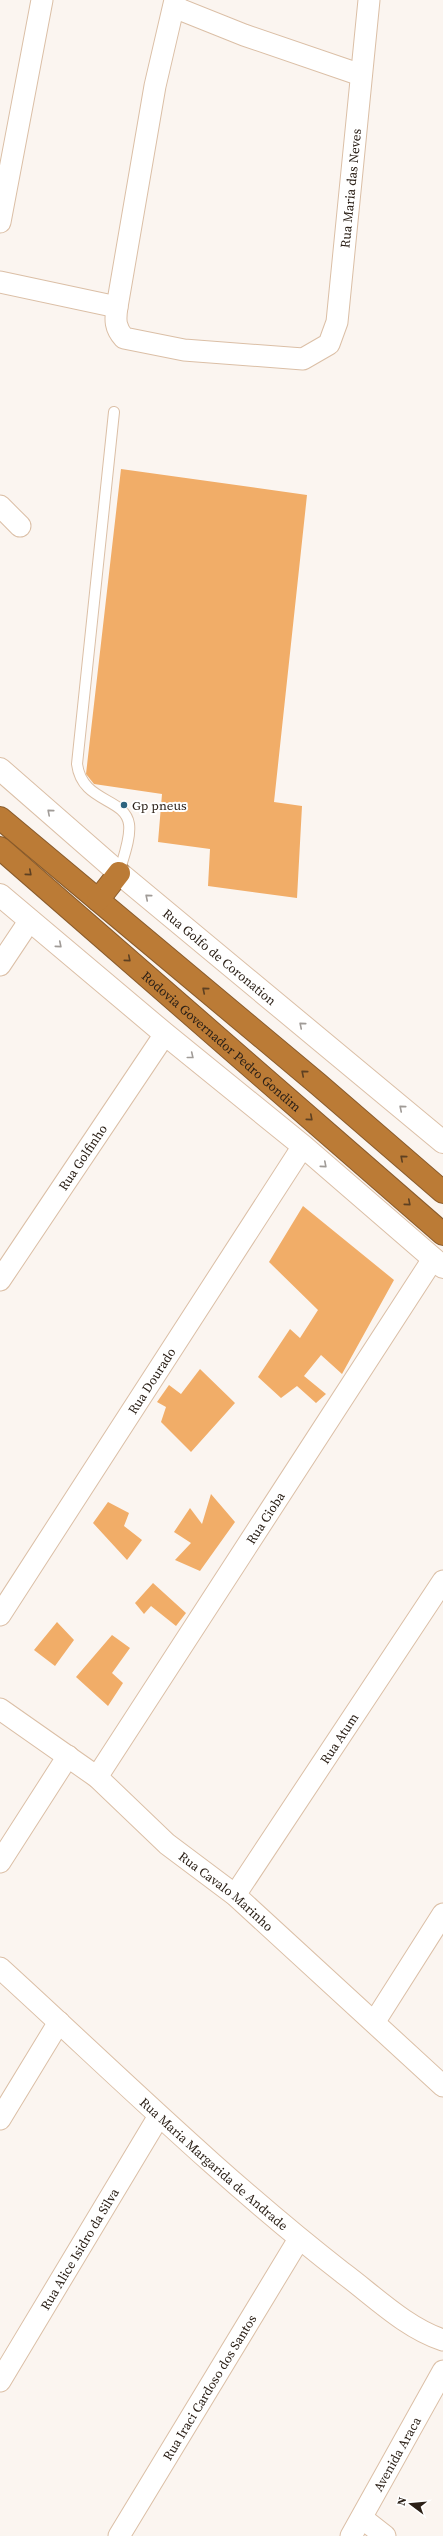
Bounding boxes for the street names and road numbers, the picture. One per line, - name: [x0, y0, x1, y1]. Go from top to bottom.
- street label: Rua Maria das Neves: [336, 128, 365, 249]
- street label: Rua Golfo de Coronation: [159, 905, 280, 1009]
- street label: Rodovia Governador Pedro Gondim: [138, 967, 305, 1116]
- street label: Rua Golfinho: [55, 1121, 111, 1194]
- street label: Rua Dourado: [124, 1344, 180, 1417]
- street label: Rua Cioba: [242, 1488, 289, 1547]
- street label: Rua Atum: [316, 1710, 362, 1767]
- street label: Rua Cavalo Marinho: [175, 1848, 277, 1935]
- street label: Rua Maria Margarida de Andrade: [136, 2094, 292, 2234]
- street label: Rua Alice Isidro da Silva: [37, 2185, 123, 2313]
- street label: Rua Iraci Cardoso dos Santos: [159, 2311, 260, 2463]
- street label: Avenida Araca: [370, 2413, 425, 2495]

